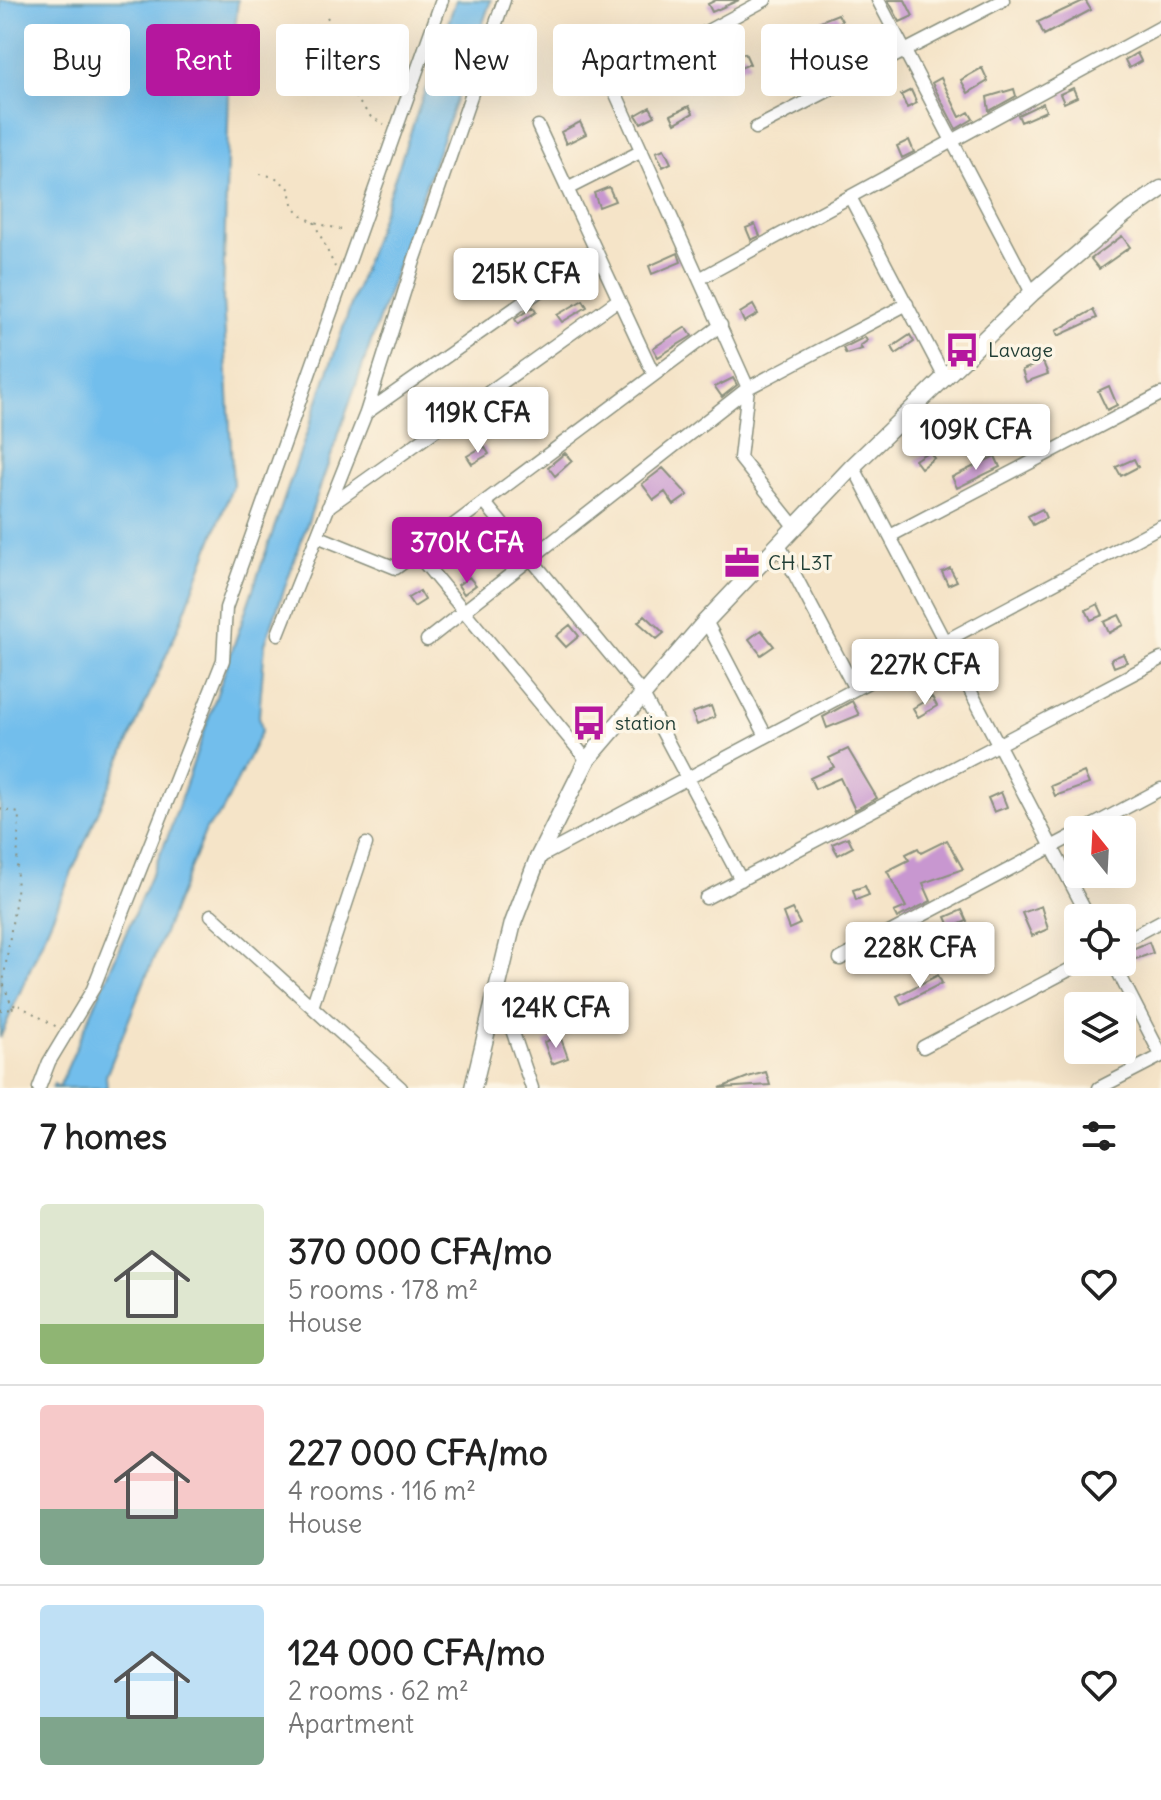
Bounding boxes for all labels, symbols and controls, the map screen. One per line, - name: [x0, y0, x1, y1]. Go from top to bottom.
- chip: Buy: [24, 24, 130, 96]
- chip: Rent: [146, 24, 260, 96]
- chip: Filters: [276, 24, 409, 96]
- chip: New: [425, 24, 537, 96]
- chip: Apartment: [553, 24, 745, 96]
- chip: House: [761, 24, 897, 96]
- pin: 215K CFA: [443, 248, 609, 316]
- text: 215K CFA: [472, 257, 580, 290]
- bus stop icon: Lavage: [943, 331, 981, 369]
- place label: Lavage: [988, 337, 1053, 362]
- pin: 119K CFA: [395, 387, 561, 455]
- text: 119K CFA: [425, 396, 531, 429]
- pin: 109K CFA: [893, 404, 1059, 472]
- text: 109K CFA: [920, 413, 1032, 446]
- pin: 370K CFA: [384, 517, 550, 585]
- text: 370K CFA: [410, 526, 524, 559]
- office icon: CH L3T: [723, 544, 761, 582]
- place label: CH L3T: [768, 550, 833, 575]
- pin: 227K CFA: [842, 639, 1008, 707]
- text: 227K CFA: [870, 648, 980, 681]
- bus stop icon: station: [570, 704, 608, 742]
- place label: station: [615, 710, 676, 735]
- north arrow: [1064, 816, 1136, 888]
- map controls: [1064, 816, 1136, 1064]
- button: locate: [1064, 904, 1136, 976]
- pin: 228K CFA: [837, 922, 1003, 990]
- text: 228K CFA: [864, 931, 976, 964]
- pin: 124K CFA: [473, 982, 639, 1050]
- text: 124K CFA: [502, 991, 610, 1024]
- button: layers: [1064, 992, 1136, 1064]
- icon: filters: [1077, 1114, 1121, 1158]
- text: 7 homes: [40, 1115, 167, 1158]
- text: 370 000 CFA/mo: [288, 1230, 552, 1273]
- icon: home: [104, 1236, 200, 1332]
- icon: heart: [1077, 1262, 1121, 1306]
- text: 5 rooms · 178 m²: [288, 1273, 478, 1306]
- text: House: [288, 1306, 362, 1339]
- text: 227 000 CFA/mo: [288, 1431, 548, 1474]
- icon: home: [104, 1437, 200, 1533]
- icon: heart: [1077, 1463, 1121, 1507]
- text: 4 rooms · 116 m²: [288, 1474, 476, 1507]
- text: House: [288, 1507, 362, 1540]
- text: 124 000 CFA/mo: [288, 1631, 545, 1674]
- icon: home: [104, 1637, 200, 1733]
- icon: heart: [1077, 1663, 1121, 1707]
- text: 2 rooms · 62 m²: [288, 1674, 469, 1707]
- text: Apartment: [288, 1707, 414, 1740]

